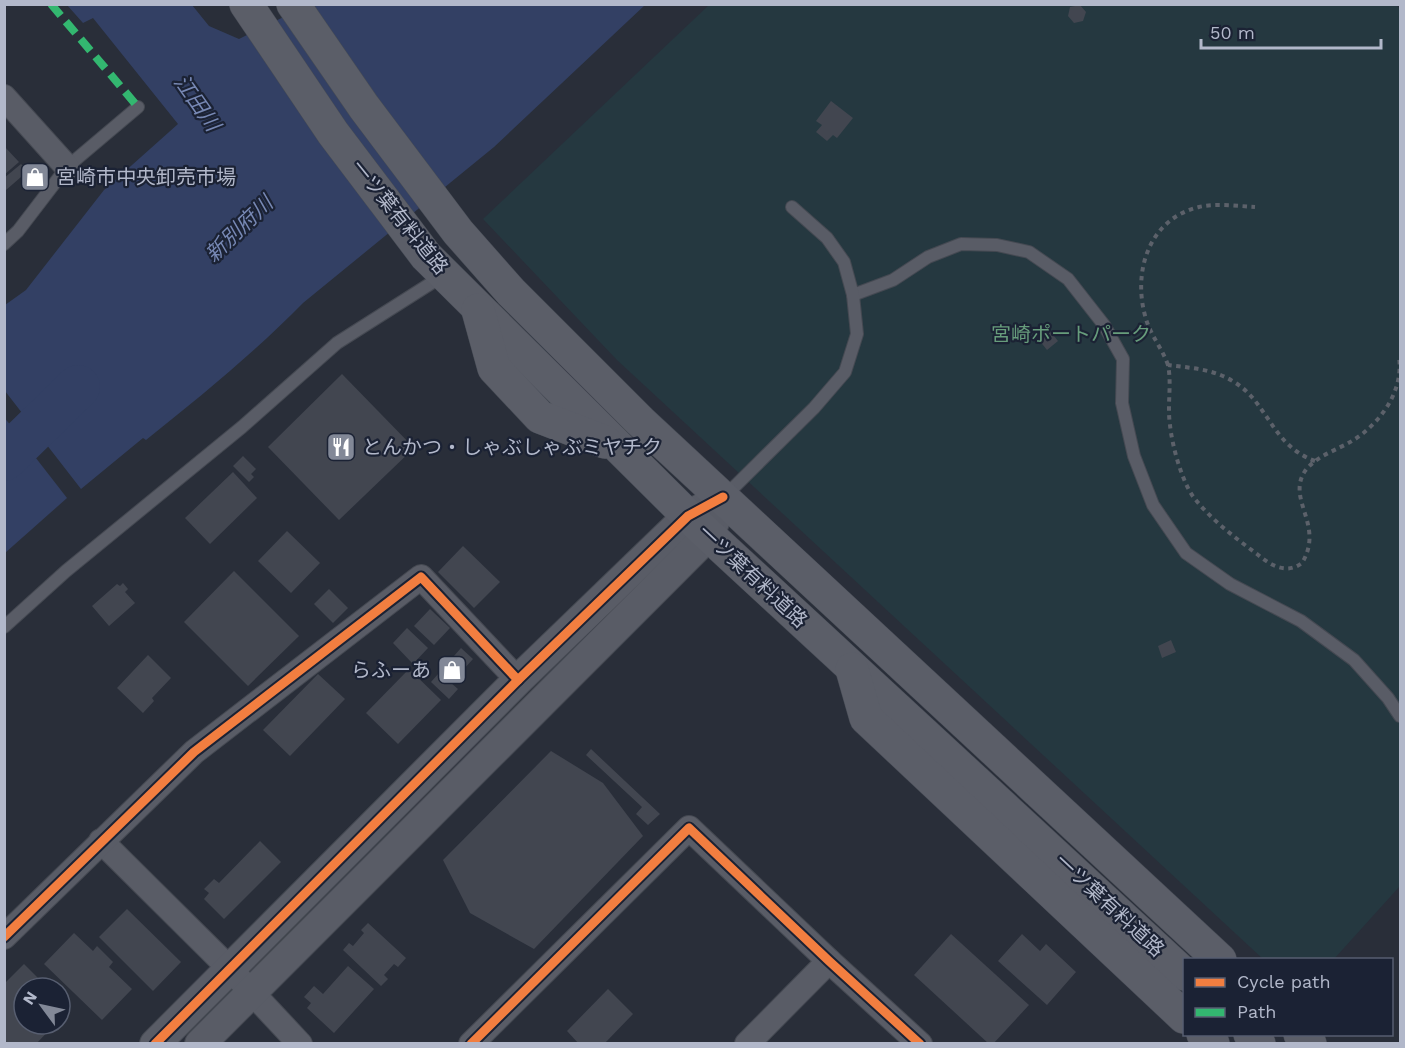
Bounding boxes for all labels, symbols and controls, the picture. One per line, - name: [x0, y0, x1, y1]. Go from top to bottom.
- scale bar: [1201, 12, 1381, 50]
- text: 50 m: [1210, 22, 1255, 43]
- water label: 江田川: [169, 70, 227, 137]
- street label: 一ツ葉有料道路: [347, 155, 453, 279]
- shop icon: 宮崎市中央卸売市場: [19, 161, 51, 193]
- place label: 宮崎市中央卸売市場: [56, 165, 236, 189]
- water label: 新別府川: [200, 189, 279, 267]
- park label: 宮崎ポートパーク: [991, 322, 1151, 346]
- restaurant icon: とんかつ・しゃぶしゃぶミヤチク: [325, 431, 357, 463]
- place label: とんかつ・しゃぶしゃぶミヤチク: [362, 435, 662, 459]
- street label: 一ツ葉有料道路: [694, 519, 812, 633]
- shop icon: らふーあ: [436, 654, 468, 686]
- place label: らふーあ: [351, 658, 431, 682]
- street label: 一ツ葉有料道路: [1051, 848, 1169, 962]
- legend: [1183, 958, 1393, 1036]
- text: Cycle path: [1237, 971, 1331, 992]
- north arrow: [12, 976, 72, 1036]
- text: N: [19, 988, 41, 1008]
- text: Path: [1237, 1001, 1277, 1022]

